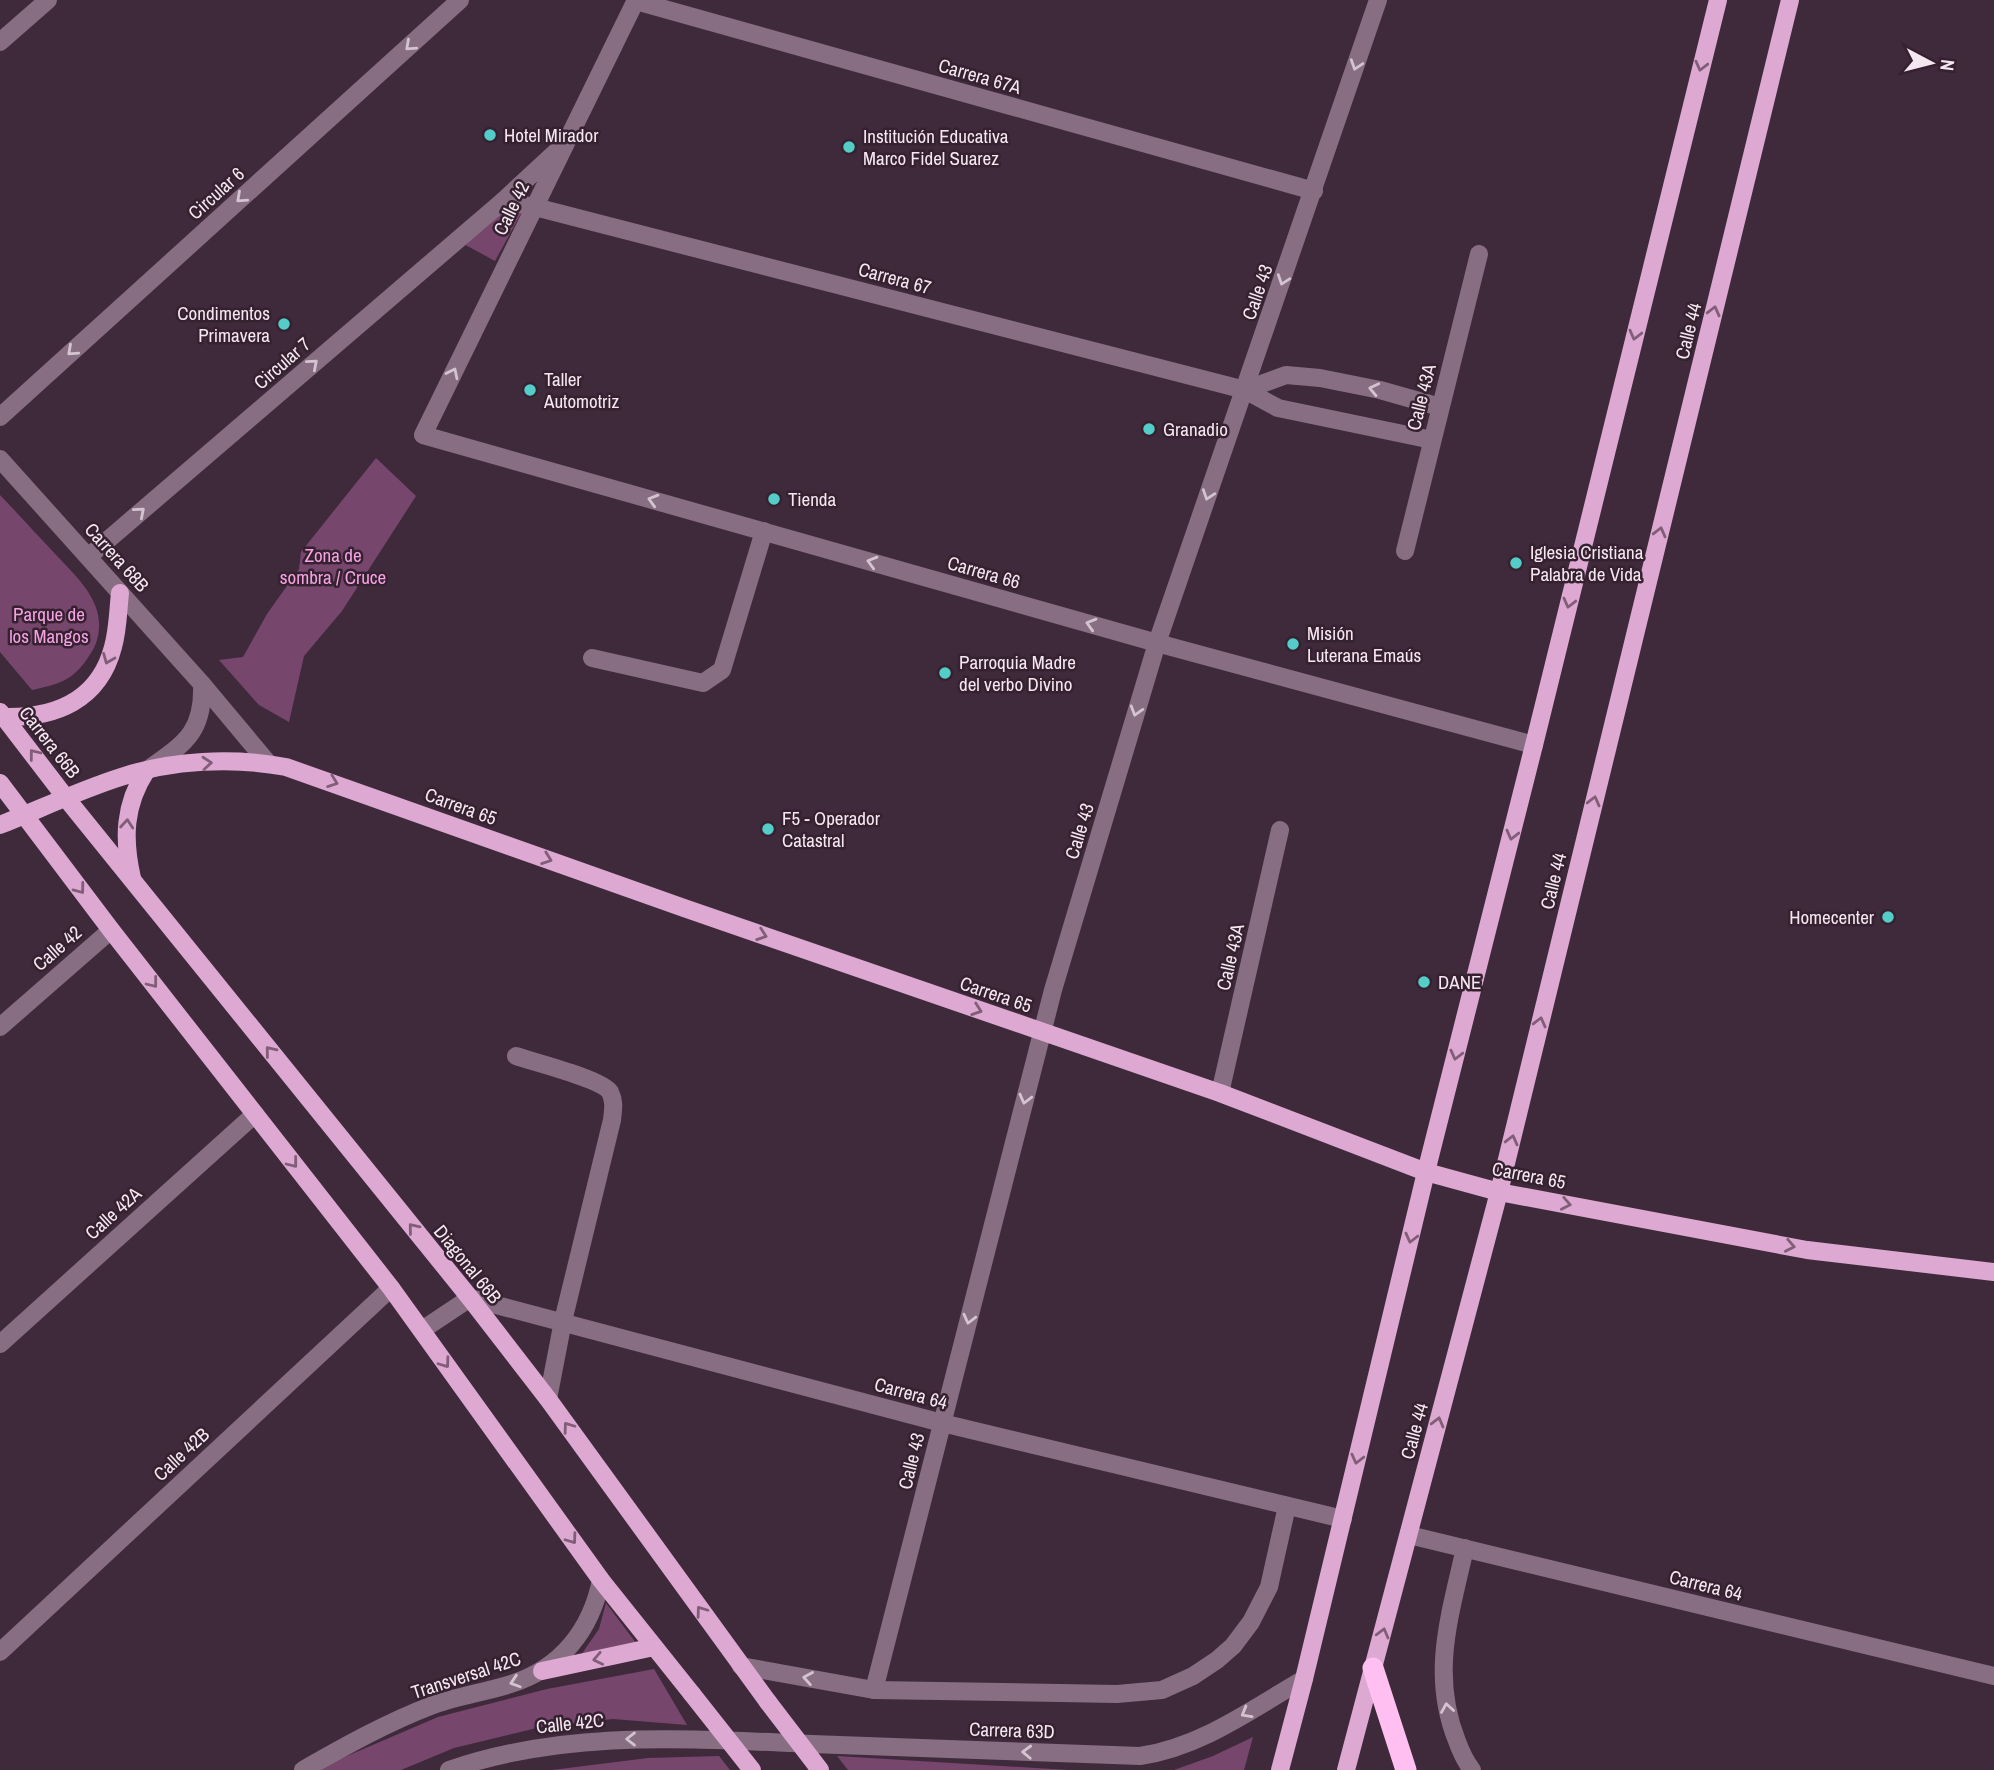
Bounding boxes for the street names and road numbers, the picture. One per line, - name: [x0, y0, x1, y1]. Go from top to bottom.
- street label: Carrera 67A: [936, 52, 1025, 100]
- street label: Circular 6: [182, 161, 250, 225]
- street label: Calle 42: [487, 177, 535, 239]
- street label: Carrera 67: [856, 256, 935, 300]
- street label: Calle 43: [1235, 261, 1279, 323]
- street label: Calle 44: [1668, 300, 1708, 362]
- street label: Circular 7: [248, 331, 316, 395]
- street label: Calle 43A: [1400, 360, 1442, 433]
- street label: Carrera 68B: [79, 517, 155, 597]
- street label: Carrera 66: [945, 549, 1023, 595]
- street label: Carrera 66B: [14, 701, 86, 783]
- street label: Carrera 65: [422, 781, 501, 831]
- street label: Calle 43: [1058, 800, 1100, 862]
- street label: Calle 44: [1533, 850, 1573, 912]
- street label: Calle 42: [27, 919, 87, 977]
- street label: Calle 43A: [1210, 921, 1250, 993]
- street label: Carrera 65: [957, 970, 1036, 1019]
- street label: Carrera 65: [1490, 1155, 1568, 1195]
- street label: Calle 42A: [79, 1180, 147, 1245]
- street label: Diagonal 66B: [428, 1219, 508, 1309]
- street label: Carrera 64: [872, 1371, 951, 1415]
- street label: Calle 44: [1394, 1400, 1434, 1462]
- street label: Calle 42B: [147, 1421, 215, 1487]
- street label: Calle 43: [891, 1430, 931, 1492]
- street label: Carrera 64: [1667, 1563, 1746, 1607]
- street label: Transversal 42C: [408, 1645, 524, 1705]
- street label: Calle 42C: [535, 1706, 605, 1740]
- street label: Carrera 63D: [969, 1716, 1055, 1744]

